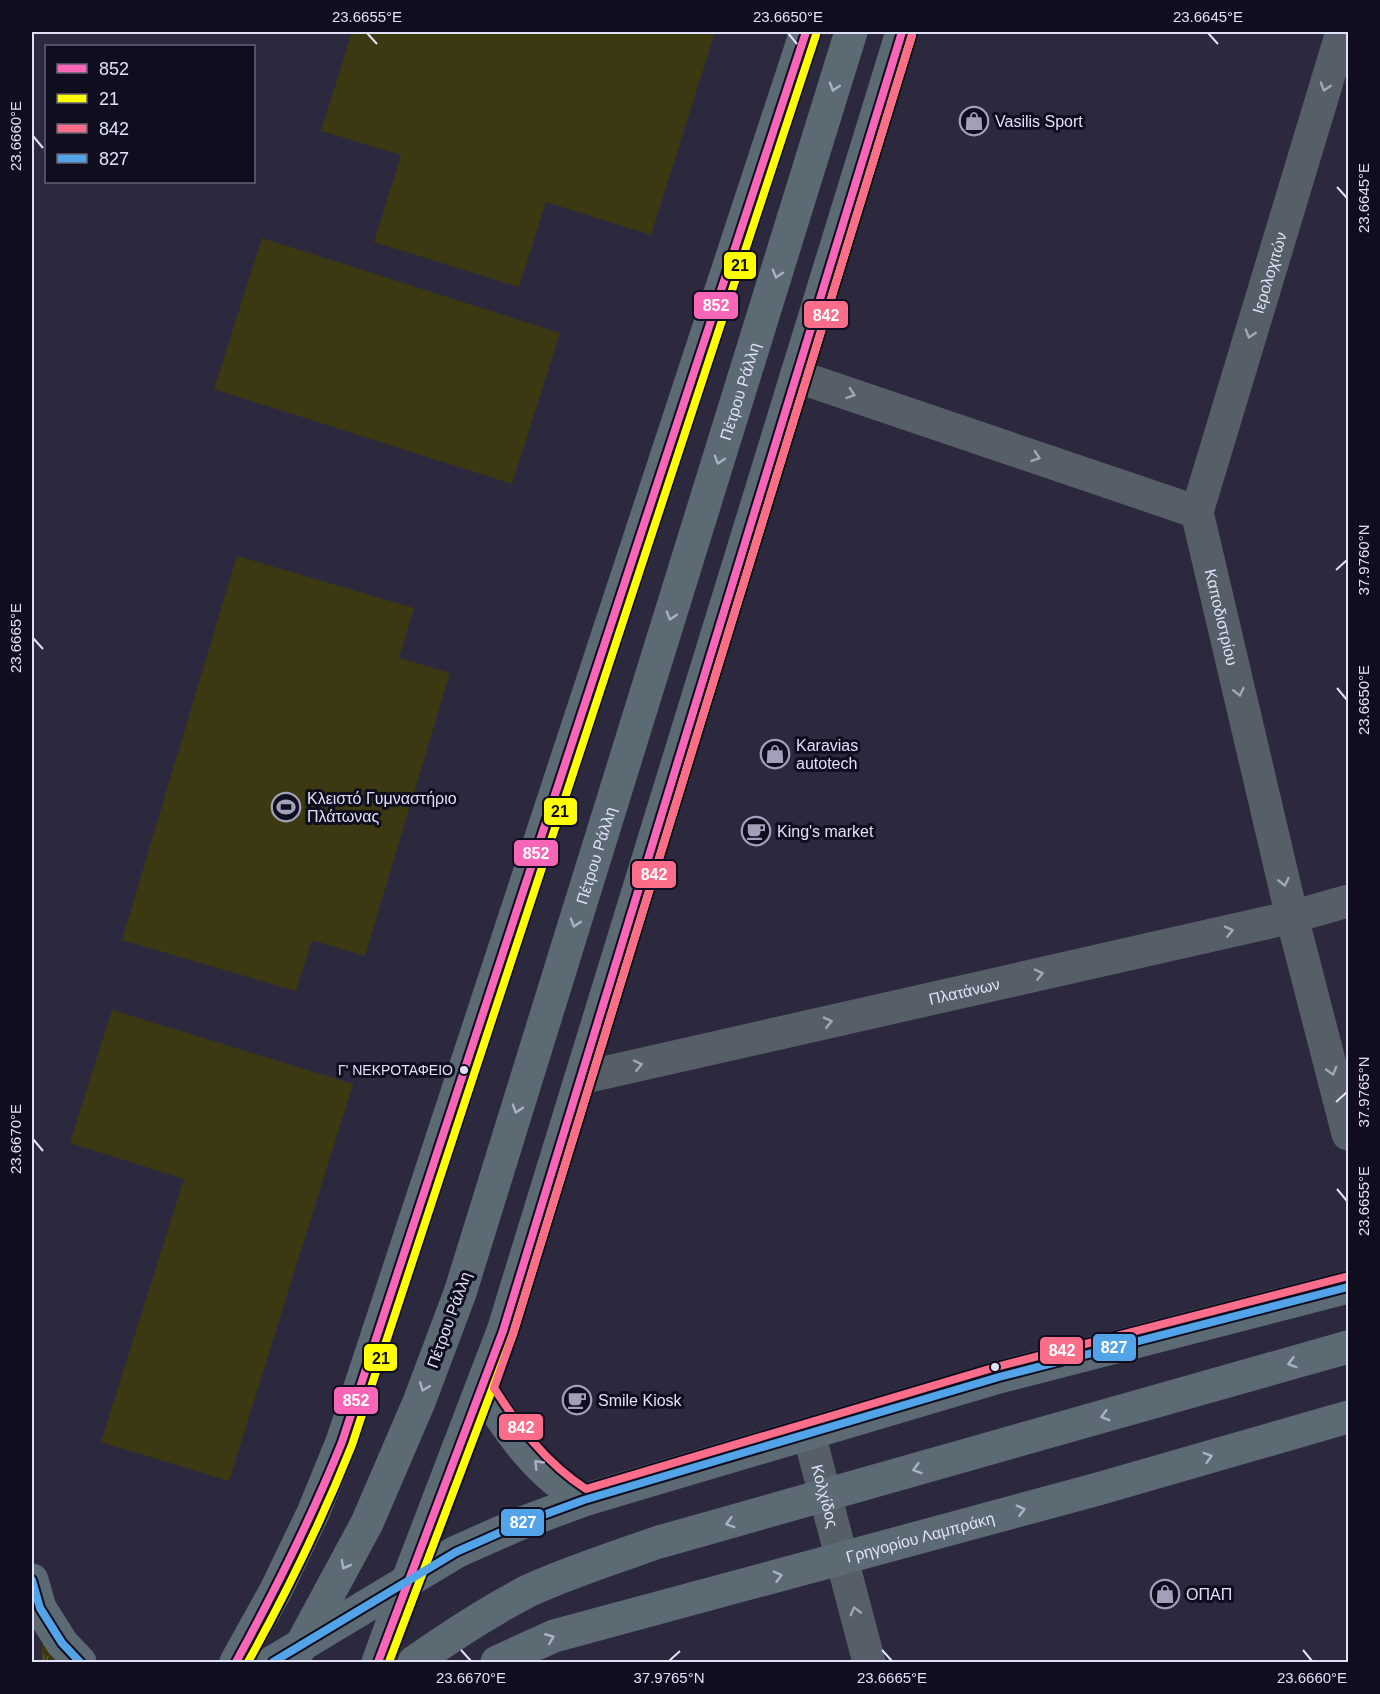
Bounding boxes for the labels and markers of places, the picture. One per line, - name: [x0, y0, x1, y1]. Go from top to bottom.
- shop icon: Vasilis Sport: [958, 105, 990, 137]
- place label: Vasilis Sport: [995, 113, 1083, 130]
- place label: Karavias autotech: [796, 737, 858, 772]
- shop icon: Karavias autotech: [759, 738, 791, 770]
- place label: Κλειστό Γυμναστήριο Πλάτωνας: [307, 790, 457, 825]
- sports icon: Κλειστό Γυμναστήριο Πλάτωνας: [270, 791, 302, 823]
- cafe icon: King's market: [740, 815, 772, 847]
- place label: King's market: [777, 823, 874, 840]
- place label: Γ' ΝΕΚΡΟΤΑΦΕΙΟ: [338, 1062, 453, 1078]
- marker: Γ' ΝΕΚΡΟΤΑΦΕΙΟ: [458, 1064, 470, 1076]
- unlabelled marker: [989, 1361, 1001, 1373]
- cafe icon: Smile Kiosk: [561, 1384, 593, 1416]
- place label: Smile Kiosk: [598, 1392, 683, 1409]
- shop icon: ΟΠΑΠ: [1149, 1578, 1181, 1610]
- place label: ΟΠΑΠ: [1186, 1586, 1232, 1603]

